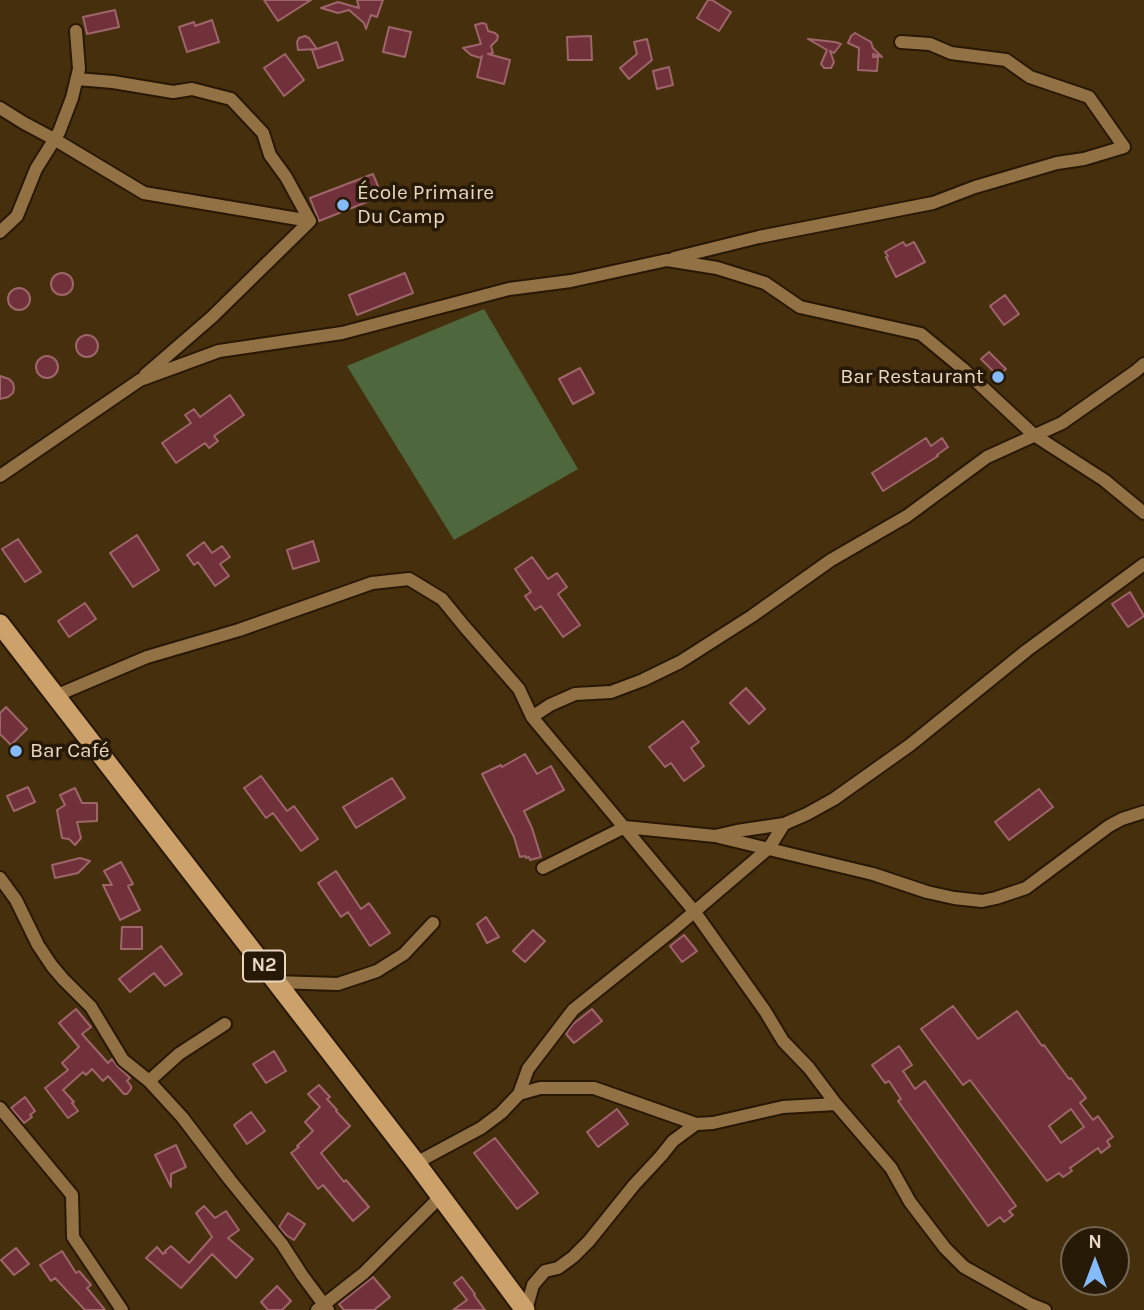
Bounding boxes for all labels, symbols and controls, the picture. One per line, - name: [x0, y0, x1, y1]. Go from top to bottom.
- place label: École Primaire Du Camp: [357, 180, 494, 230]
- marker: École Primaire Du Camp: [335, 197, 351, 213]
- place label: Bar Restaurant: [840, 364, 984, 390]
- marker: Bar Restaurant: [990, 369, 1006, 385]
- place label: Bar Café: [30, 738, 110, 764]
- marker: Bar Café: [8, 743, 24, 759]
- road number: N2: [243, 950, 285, 982]
- north arrow: [1060, 1226, 1130, 1296]
- text: N: [1088, 1231, 1102, 1253]

